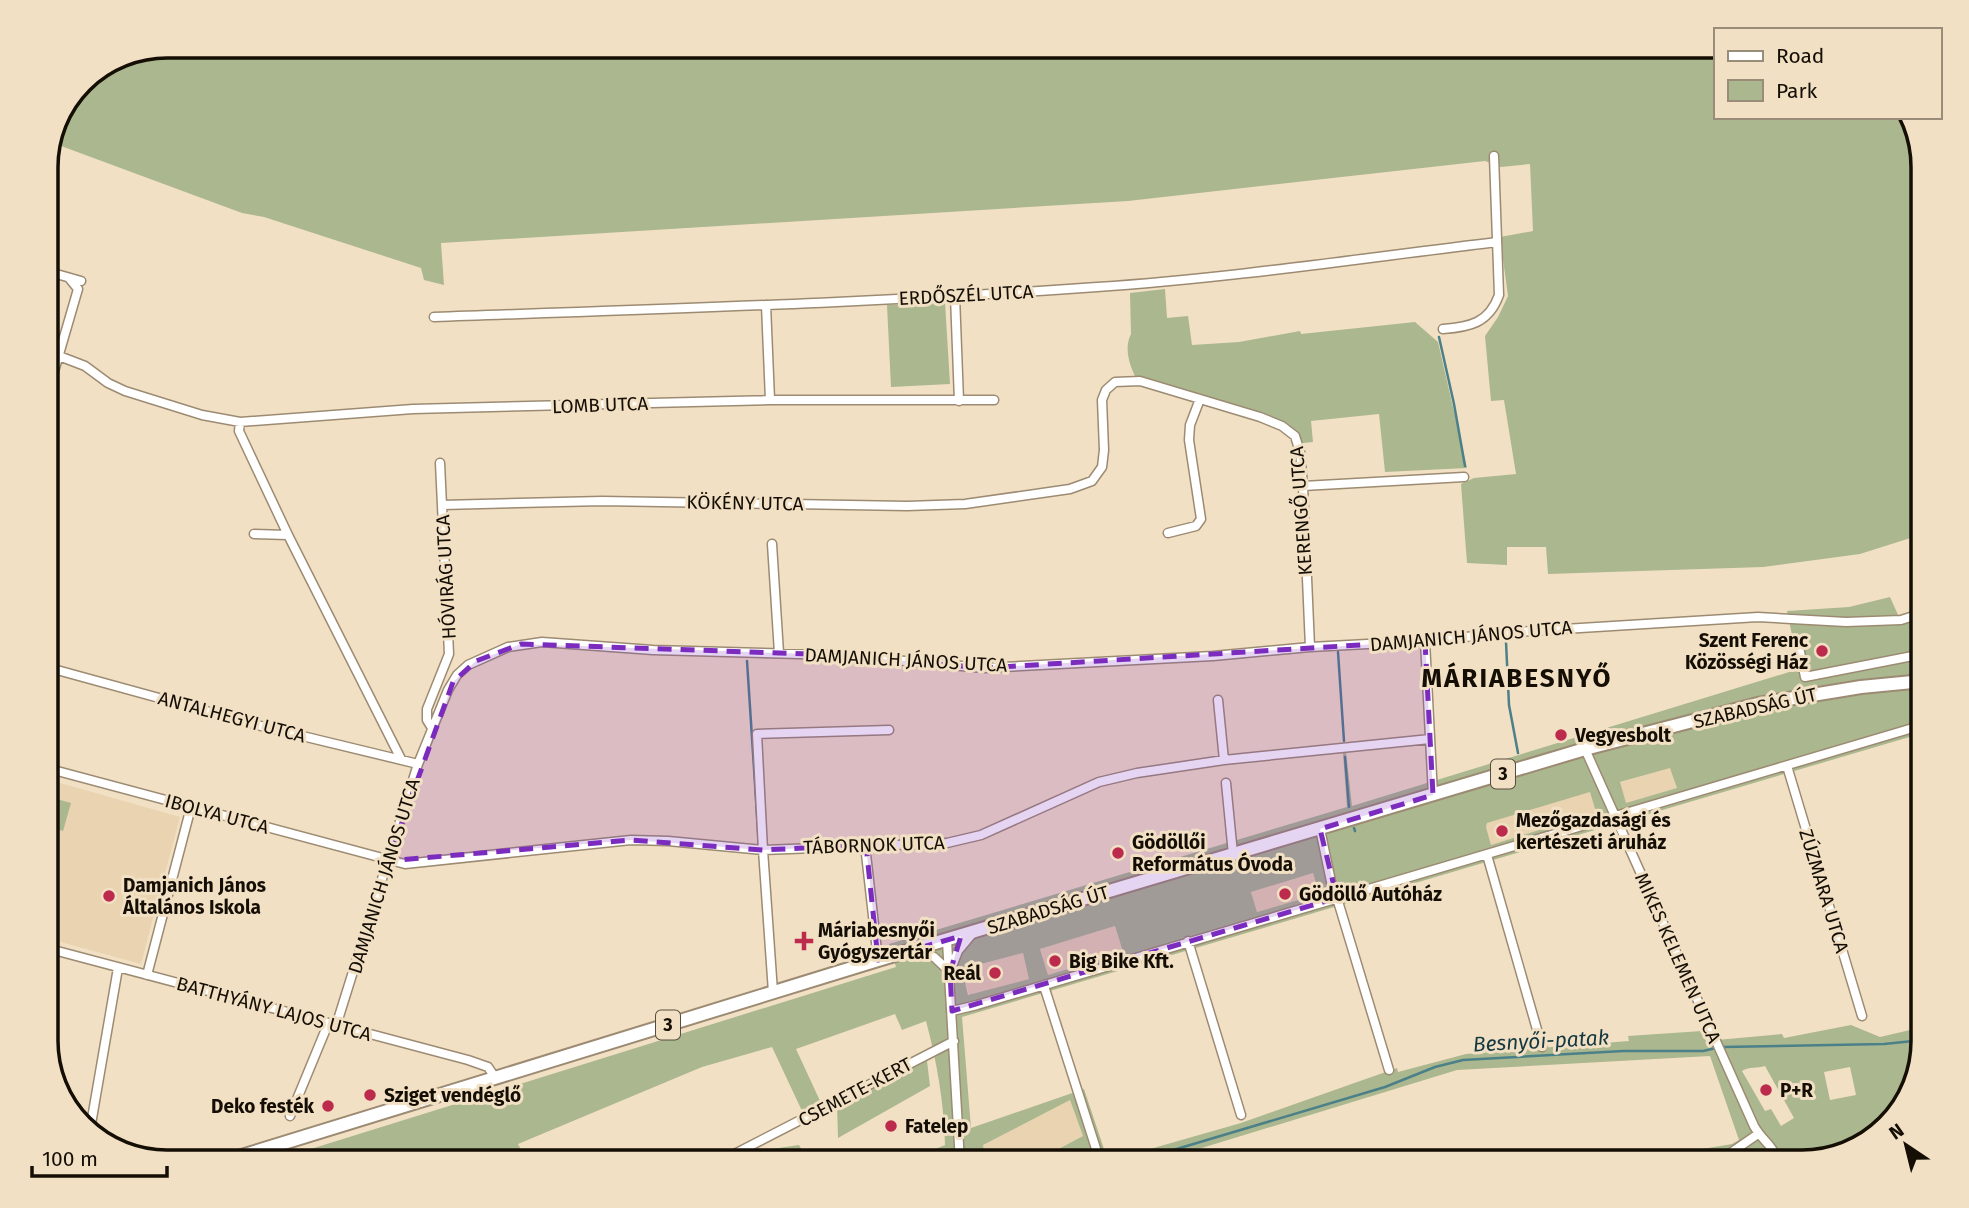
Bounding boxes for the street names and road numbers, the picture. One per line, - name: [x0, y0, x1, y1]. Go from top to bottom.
- street label: ERDŐSZÉL UTCA: [898, 280, 1034, 310]
- street label: LOMB UTCA: [551, 392, 649, 418]
- street label: KERENGŐ UTCA: [1285, 446, 1317, 576]
- street label: KÖKÉNY UTCA: [686, 490, 804, 516]
- street label: HÓVIRÁG UTCA: [431, 514, 461, 640]
- street label: DAMJANICH JÁNOS UTCA: [1369, 616, 1573, 656]
- street label: DAMJANICH JÁNOS UTCA: [804, 643, 1008, 677]
- street label: SZABADSÁG ÚT: [1691, 683, 1819, 733]
- street label: ANTALHEGYI UTCA: [156, 686, 308, 748]
- road number: 3: [1491, 760, 1515, 788]
- street label: DAMJANICH JÁNOS UTCA: [343, 775, 425, 976]
- street label: IBOLYA UTCA: [162, 789, 272, 839]
- street label: ZÚZMARA UTCA: [1794, 826, 1854, 956]
- street label: TÁBORNOK UTCA: [803, 831, 945, 859]
- street label: MIKES KELEMEN UTCA: [1630, 869, 1726, 1047]
- street label: SZABADSÁG ÚT: [984, 881, 1112, 939]
- street label: BATTHYÁNY LAJOS UTCA: [174, 972, 374, 1046]
- road number: 3: [656, 1010, 680, 1040]
- street label: CSEMETE-KERT: [794, 1052, 916, 1132]

